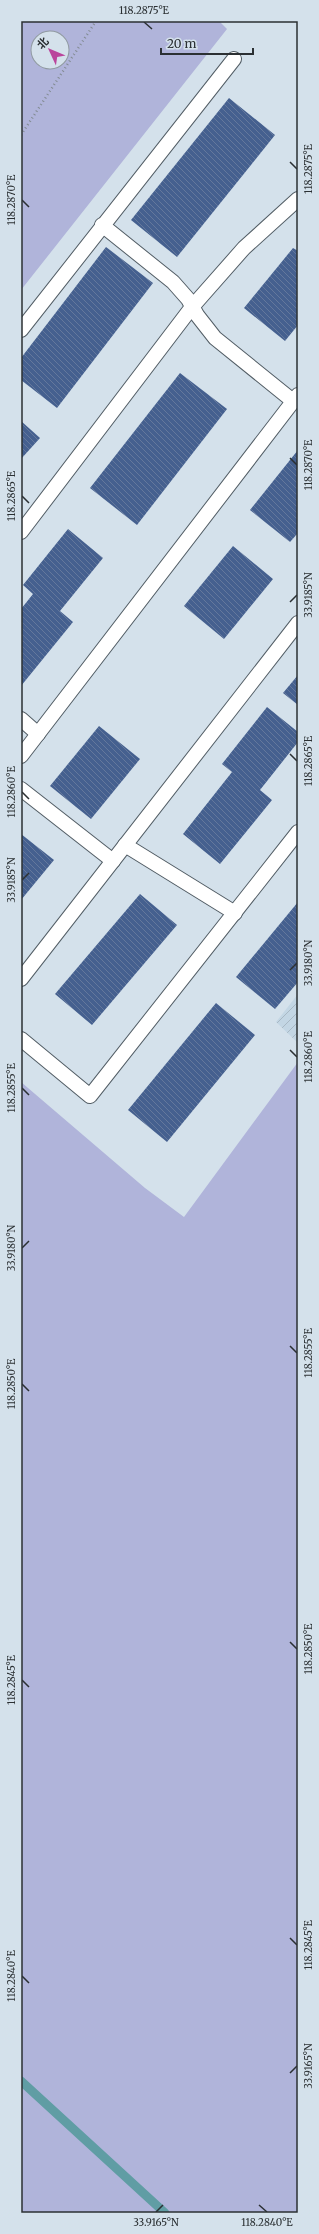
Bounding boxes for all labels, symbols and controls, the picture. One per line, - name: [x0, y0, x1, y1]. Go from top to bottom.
- text: 118.2875°E: [119, 4, 170, 17]
- north arrow: [30, 30, 70, 70]
- scale bar: [161, 30, 253, 56]
- text: 北: [34, 34, 52, 52]
- text: 20 m: [167, 36, 196, 51]
- text: 118.2875°E: [302, 143, 315, 194]
- text: 118.2870°E: [5, 174, 18, 225]
- text: 118.2870°E: [302, 439, 315, 490]
- text: 118.2865°E: [5, 470, 18, 521]
- text: 33.9185°N: [302, 572, 315, 618]
- text: 118.2865°E: [302, 735, 315, 786]
- text: 118.2860°E: [5, 766, 18, 818]
- text: 33.9185°N: [5, 857, 18, 903]
- text: 33.9180°N: [302, 939, 315, 986]
- text: 118.2860°E: [302, 1031, 315, 1083]
- text: 118.2855°E: [5, 1063, 18, 1113]
- text: 33.9180°N: [5, 1224, 18, 1271]
- text: 118.2855°E: [302, 1328, 315, 1378]
- text: 118.2850°E: [5, 1358, 18, 1409]
- text: 118.2850°E: [302, 1623, 315, 1674]
- text: 118.2845°E: [5, 1654, 18, 1705]
- text: 118.2845°E: [302, 1919, 315, 1970]
- text: 118.2840°E: [5, 1950, 18, 2002]
- text: 33.9165°N: [302, 2043, 315, 2089]
- text: 33.9165°N: [133, 2216, 179, 2229]
- text: 118.2840°E: [241, 2216, 293, 2229]

